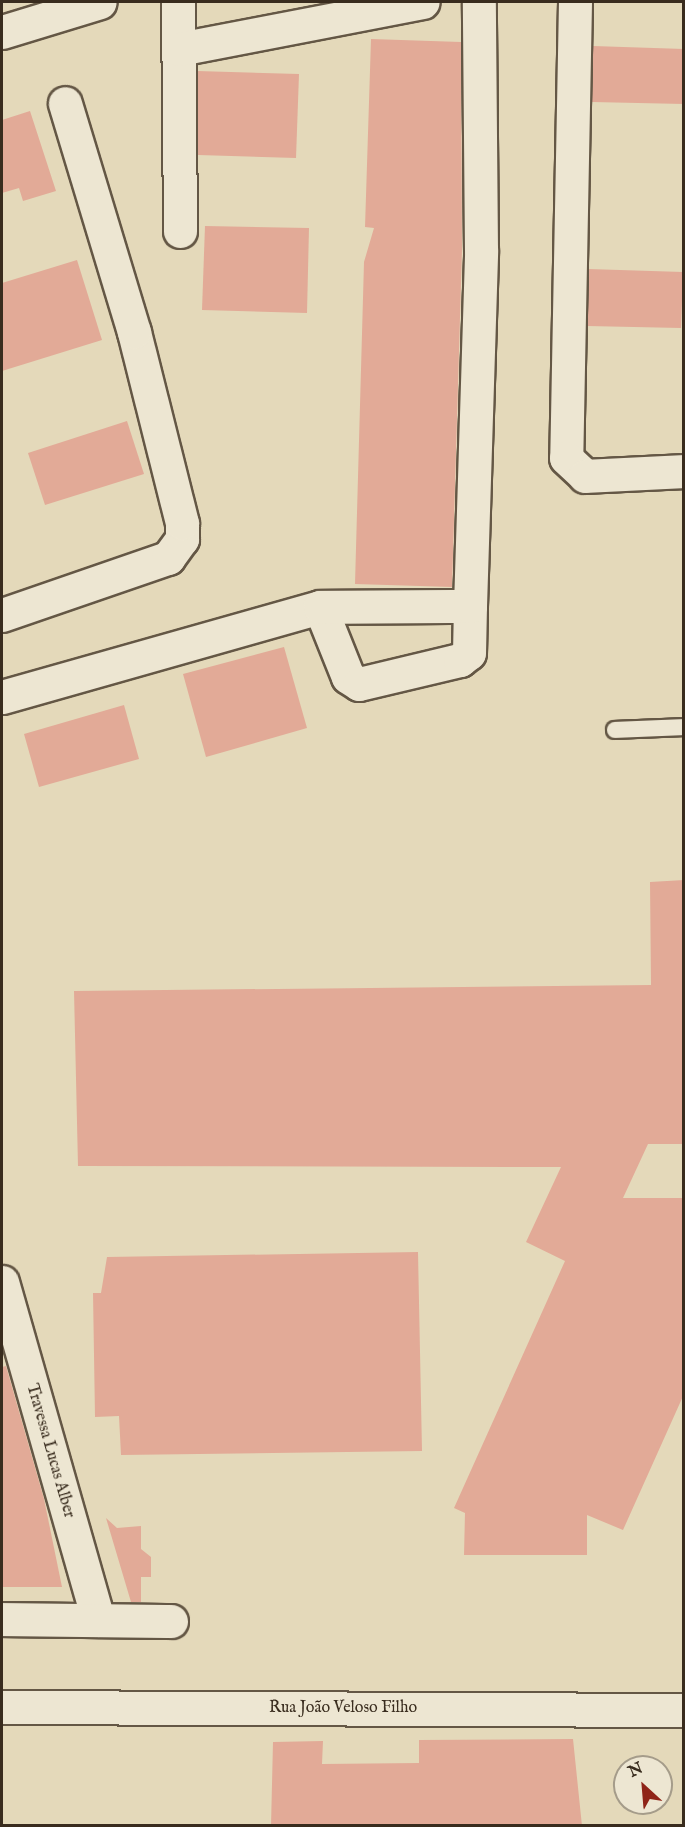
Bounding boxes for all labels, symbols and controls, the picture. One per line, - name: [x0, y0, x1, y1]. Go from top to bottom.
- street label: Travessa Lucas Alber: [22, 1382, 78, 1520]
- street label: Rua João Veloso Filho: [269, 1698, 417, 1718]
- north arrow: [613, 1755, 673, 1815]
- text: N: [625, 1759, 647, 1783]

